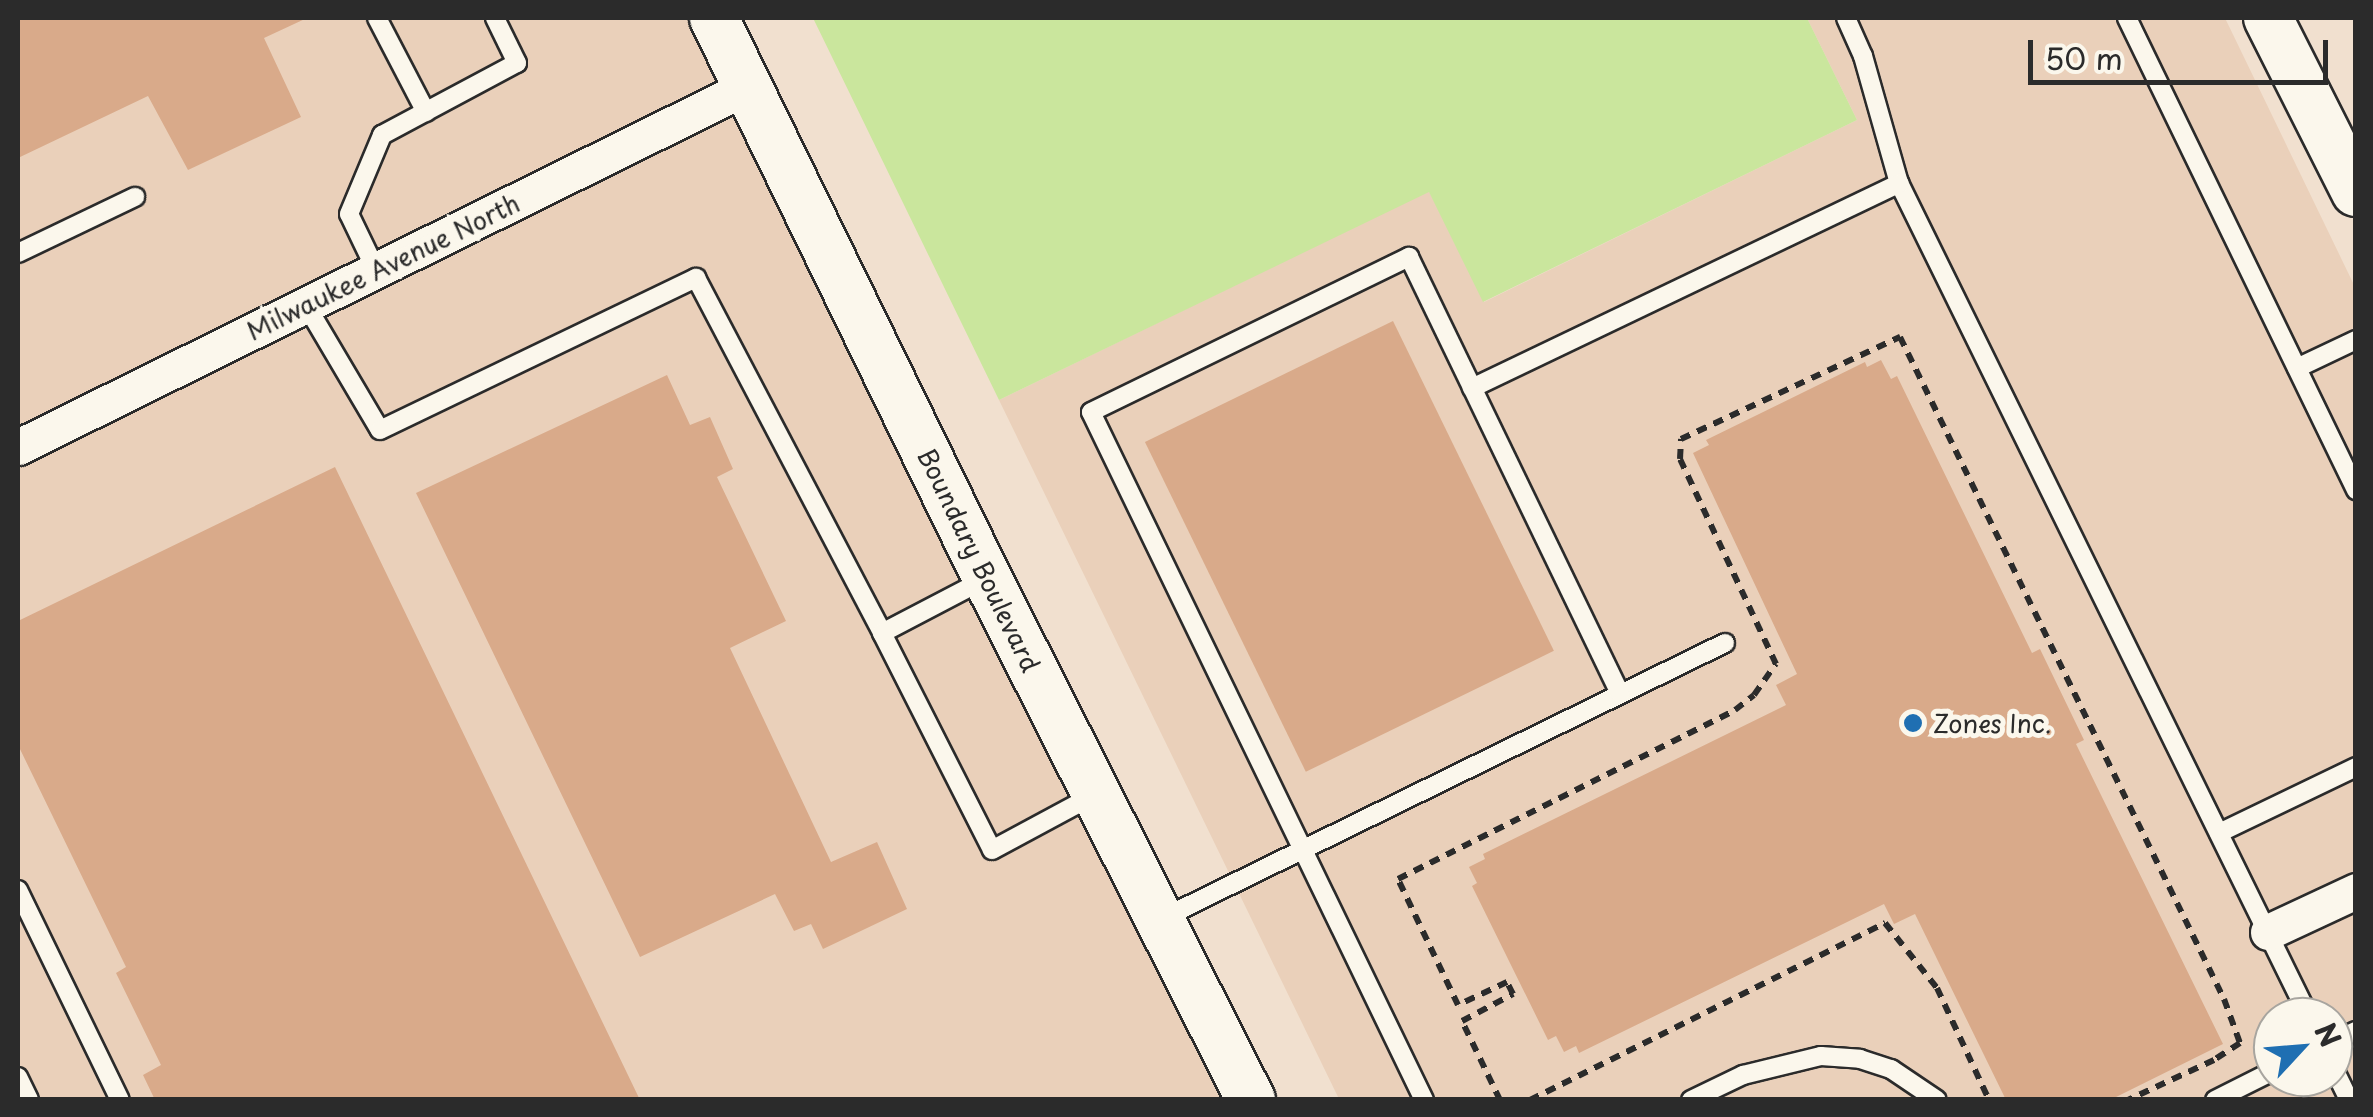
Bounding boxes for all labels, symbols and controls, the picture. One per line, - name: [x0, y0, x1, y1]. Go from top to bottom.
- scale bar: [2033, 20, 2333, 82]
- text: 50 m: [2045, 35, 2123, 80]
- street label: Milwaukee Avenue North: [241, 188, 525, 346]
- street label: Boundary Boulevard: [912, 444, 1046, 676]
- place label: Zones Inc.: [1933, 708, 2053, 738]
- marker: Zones Inc.: [1902, 712, 1924, 734]
- north arrow: [2253, 997, 2353, 1097]
- text: N: [2304, 1015, 2353, 1054]

